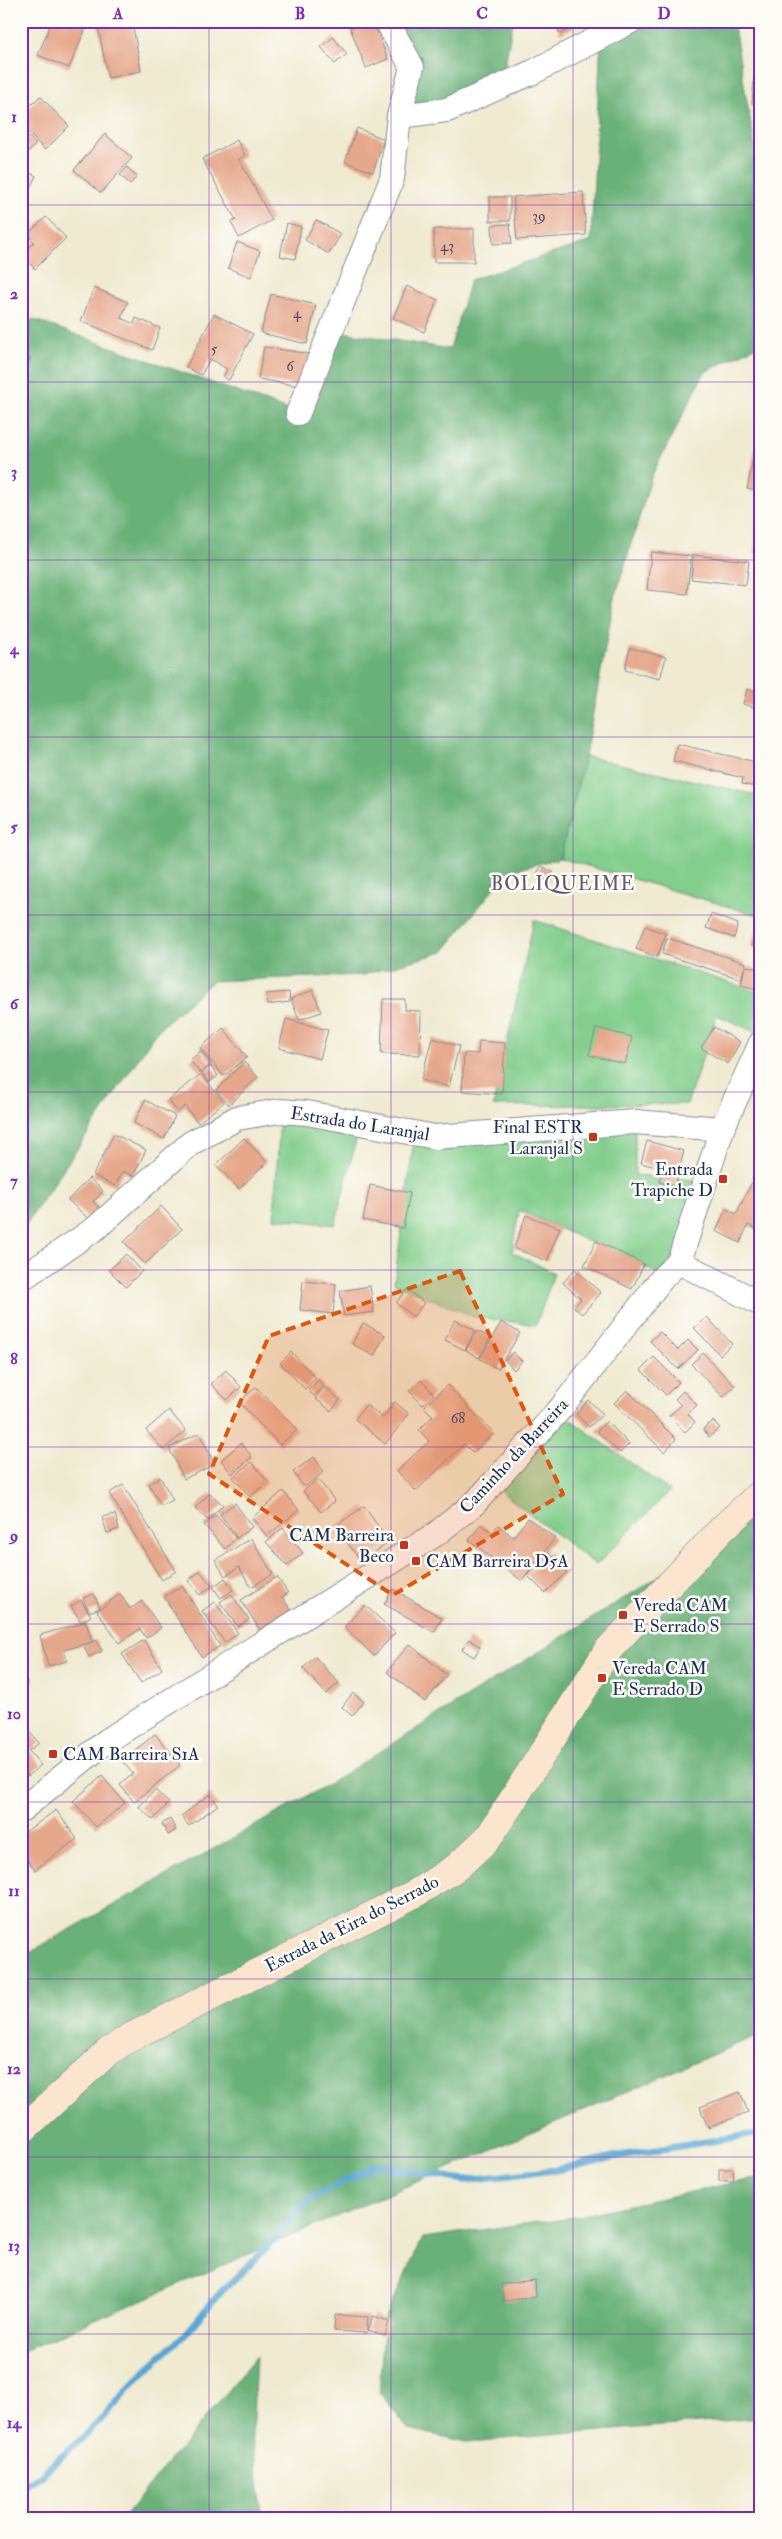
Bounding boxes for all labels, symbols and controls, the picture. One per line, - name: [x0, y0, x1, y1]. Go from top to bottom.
- text: A: [112, 4, 124, 24]
- text: B: [295, 4, 305, 24]
- text: C: [476, 4, 488, 24]
- text: D: [657, 4, 671, 24]
- text: 1: [11, 107, 17, 127]
- house number: 39: [532, 207, 546, 226]
- house number: 43: [440, 237, 454, 256]
- text: 2: [10, 284, 18, 304]
- house number: 4: [293, 304, 302, 323]
- house number: 5: [211, 340, 218, 359]
- house number: 6: [286, 357, 295, 376]
- text: 3: [11, 462, 17, 482]
- text: 4: [9, 639, 20, 659]
- text: 5: [10, 817, 18, 837]
- district label: BOLIQUEIME: [491, 872, 635, 896]
- text: 6: [10, 994, 20, 1014]
- street label: Estrada do Laranjal: [289, 1102, 432, 1146]
- place label: Final ESTR Laranjal S: [493, 1116, 584, 1160]
- marker: Final ESTR Laranjal S: [587, 1131, 599, 1143]
- place label: Entrada Trapiche D: [631, 1158, 714, 1202]
- text: 7: [10, 1171, 18, 1191]
- marker: Entrada Trapiche D: [717, 1173, 729, 1185]
- text: 8: [10, 1349, 18, 1369]
- street label: Caminho da Barreira: [455, 1393, 574, 1519]
- house number: 68: [451, 1409, 465, 1428]
- place label: CAM Barreira Beco: [289, 1524, 395, 1568]
- text: 9: [8, 1526, 18, 1546]
- marker: CAM Barreira Beco: [398, 1539, 410, 1551]
- place label: CAM Barreira D5A: [426, 1550, 569, 1573]
- marker: CAM Barreira D5A: [410, 1555, 422, 1567]
- place label: Vereda CAM E Serrado S: [633, 1594, 728, 1638]
- marker: Vereda CAM E Serrado S: [617, 1609, 629, 1621]
- place label: Vereda CAM E Serrado D: [612, 1657, 707, 1701]
- marker: Vereda CAM E Serrado D: [596, 1672, 608, 1684]
- text: 10: [7, 1704, 21, 1724]
- place label: CAM Barreira S1A: [63, 1743, 200, 1766]
- marker: CAM Barreira S1A: [47, 1748, 59, 1760]
- street label: Estrada da Eira do Serrado: [261, 1870, 443, 1978]
- text: 11: [8, 1881, 20, 1901]
- text: 12: [7, 2059, 21, 2079]
- text: 13: [8, 2236, 20, 2256]
- text: 14: [7, 2413, 23, 2433]

